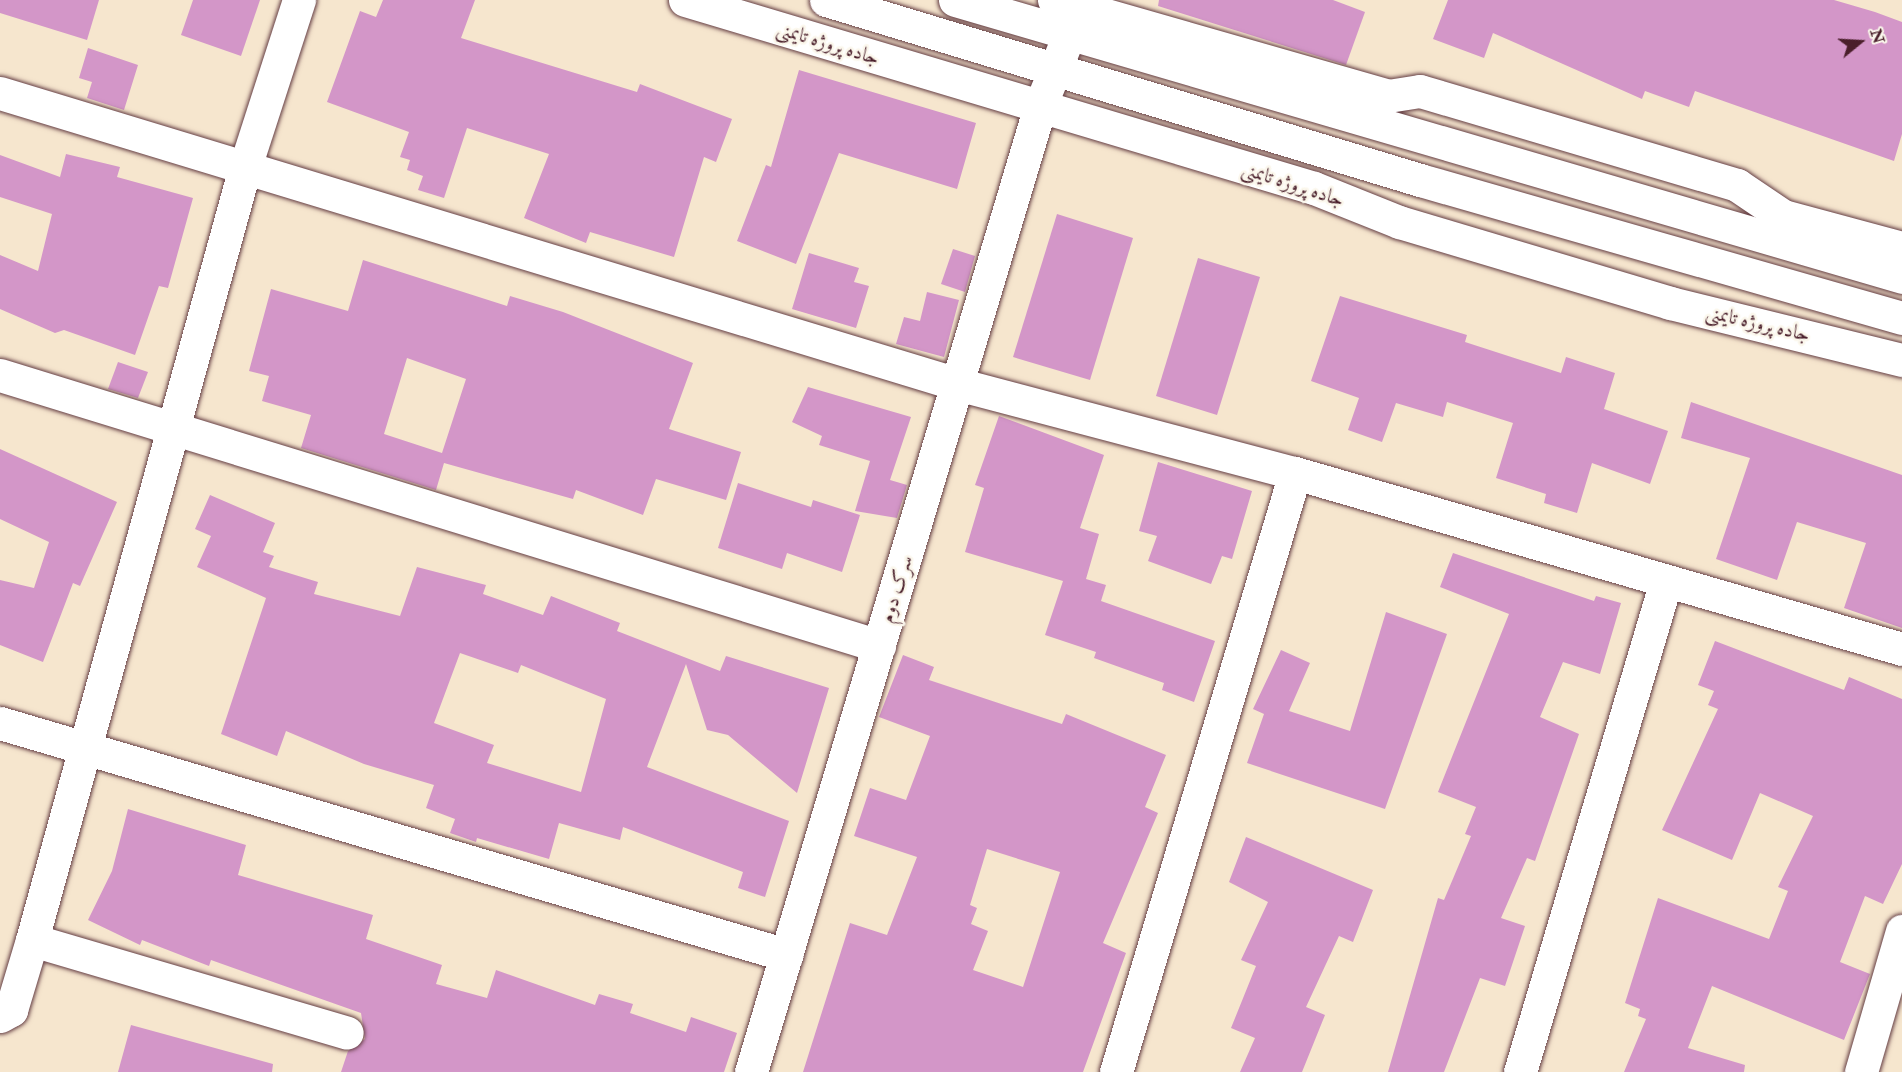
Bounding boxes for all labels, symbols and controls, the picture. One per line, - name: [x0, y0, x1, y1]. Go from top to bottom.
- north arrow: [1830, 12, 1890, 72]
- street label: جاده پروژه تایمنی: [774, 16, 882, 70]
- text: N: [1865, 27, 1889, 46]
- street label: جاده پروژه تایمنی: [1239, 156, 1347, 212]
- street label: جاده پروژه تایمنی: [1704, 299, 1812, 347]
- street label: سرک دوم: [874, 552, 918, 626]

